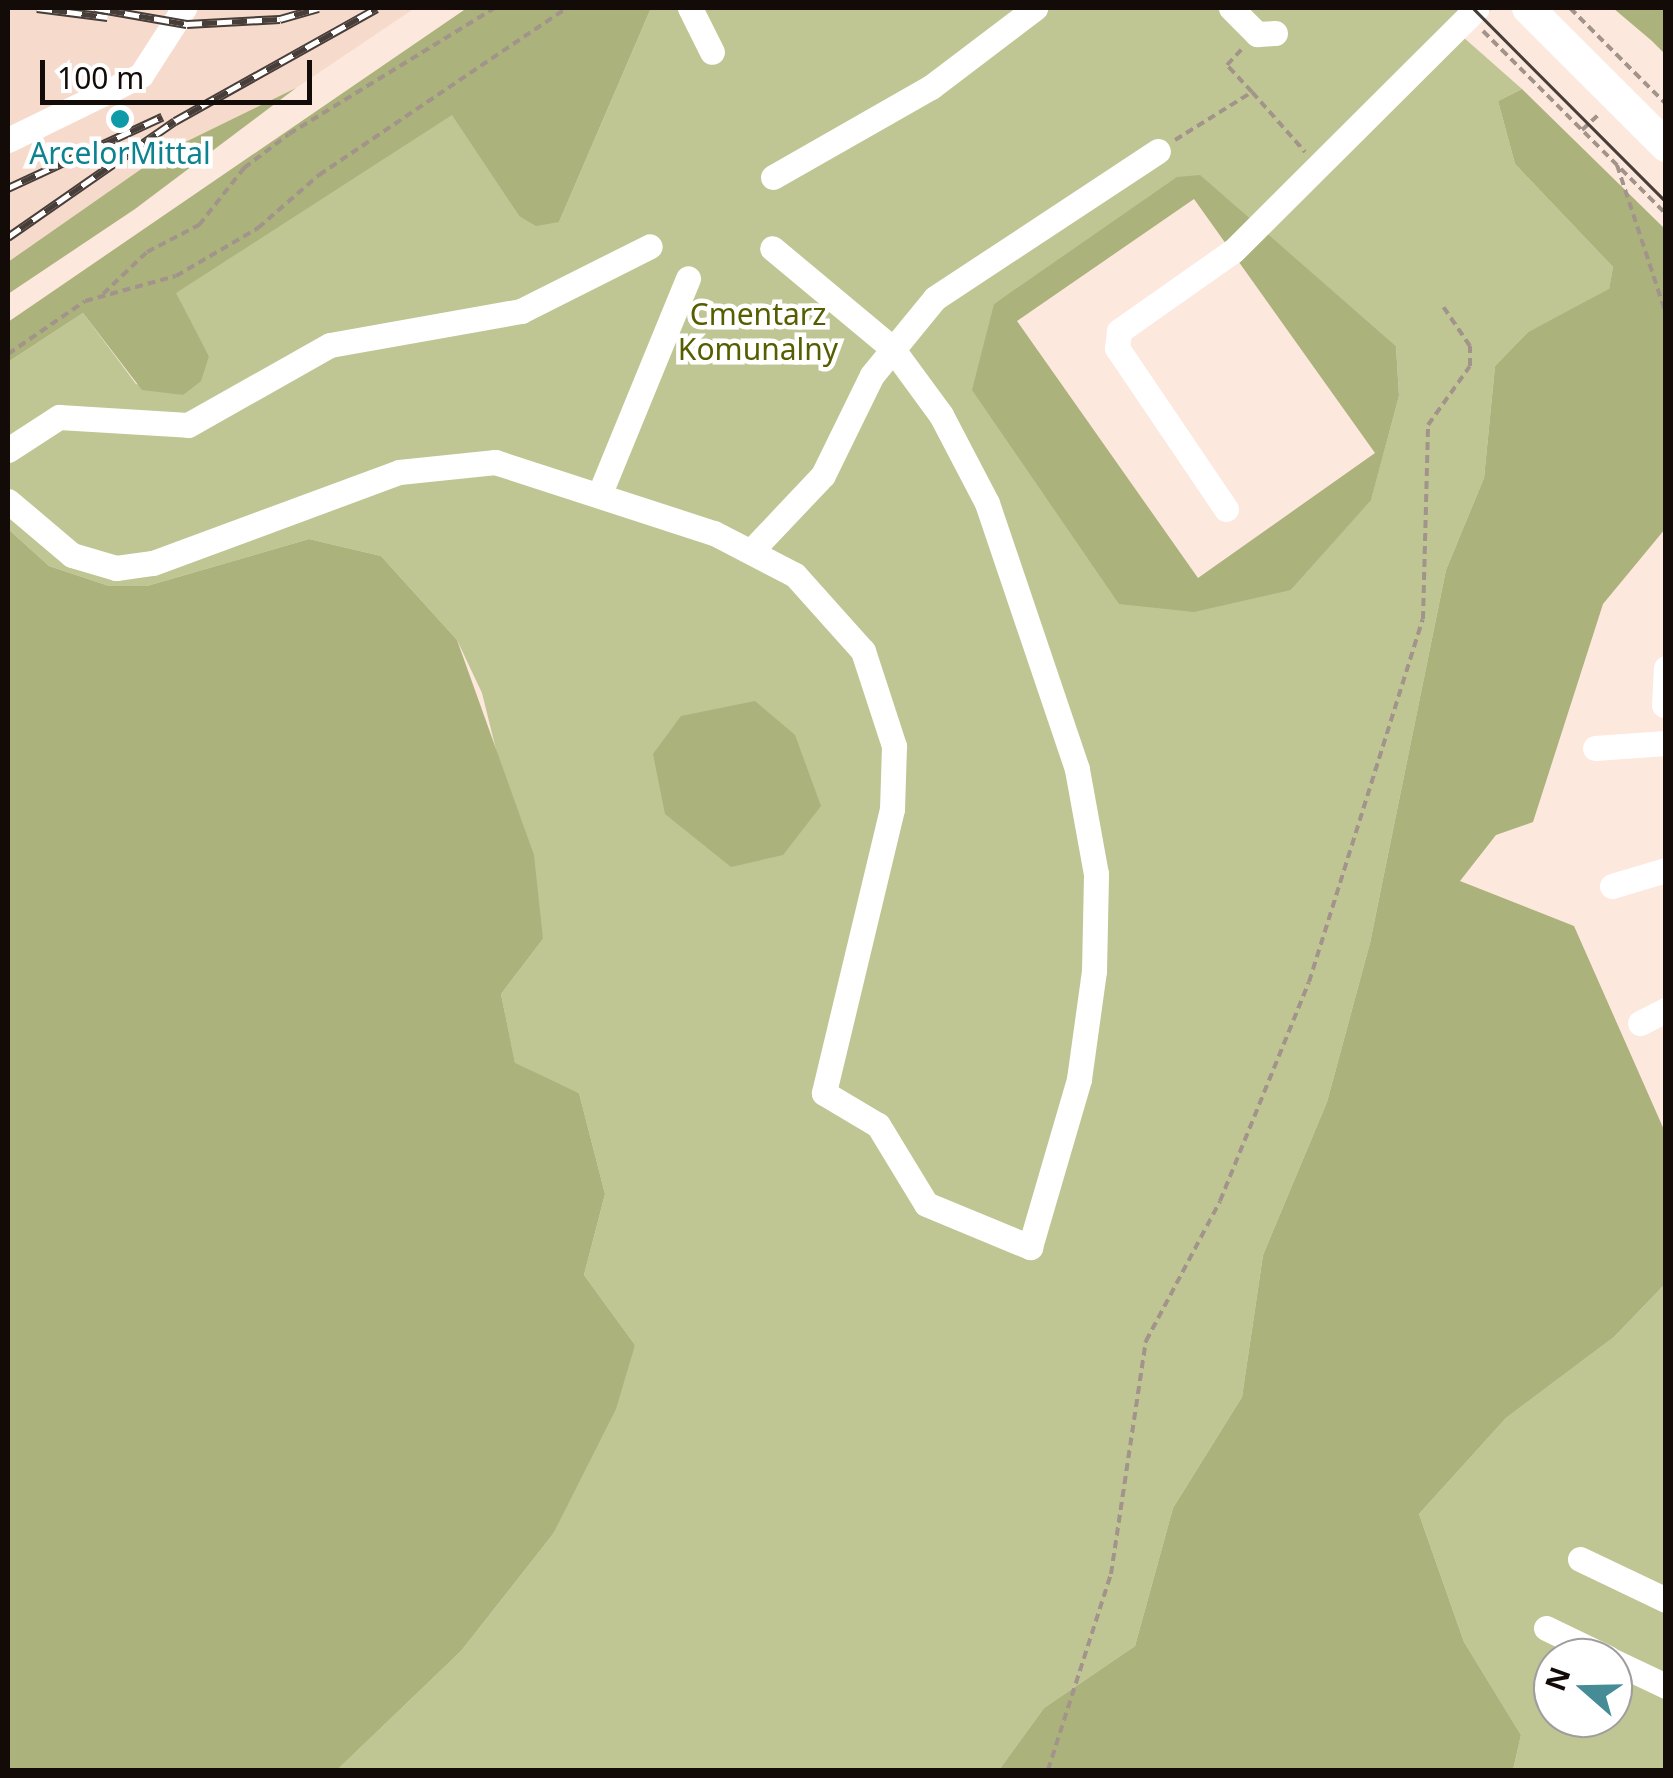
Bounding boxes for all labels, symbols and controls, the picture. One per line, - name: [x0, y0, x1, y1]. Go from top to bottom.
- scale bar: [45, 40, 318, 102]
- text: 100 m: [57, 57, 144, 98]
- marker: ArcelorMittal: [109, 108, 131, 130]
- place label: ArcelorMittal: [29, 135, 211, 171]
- park label: Cmentarz Komunalny: [678, 296, 838, 366]
- north arrow: [1533, 1638, 1633, 1738]
- text: N: [1535, 1661, 1578, 1696]

